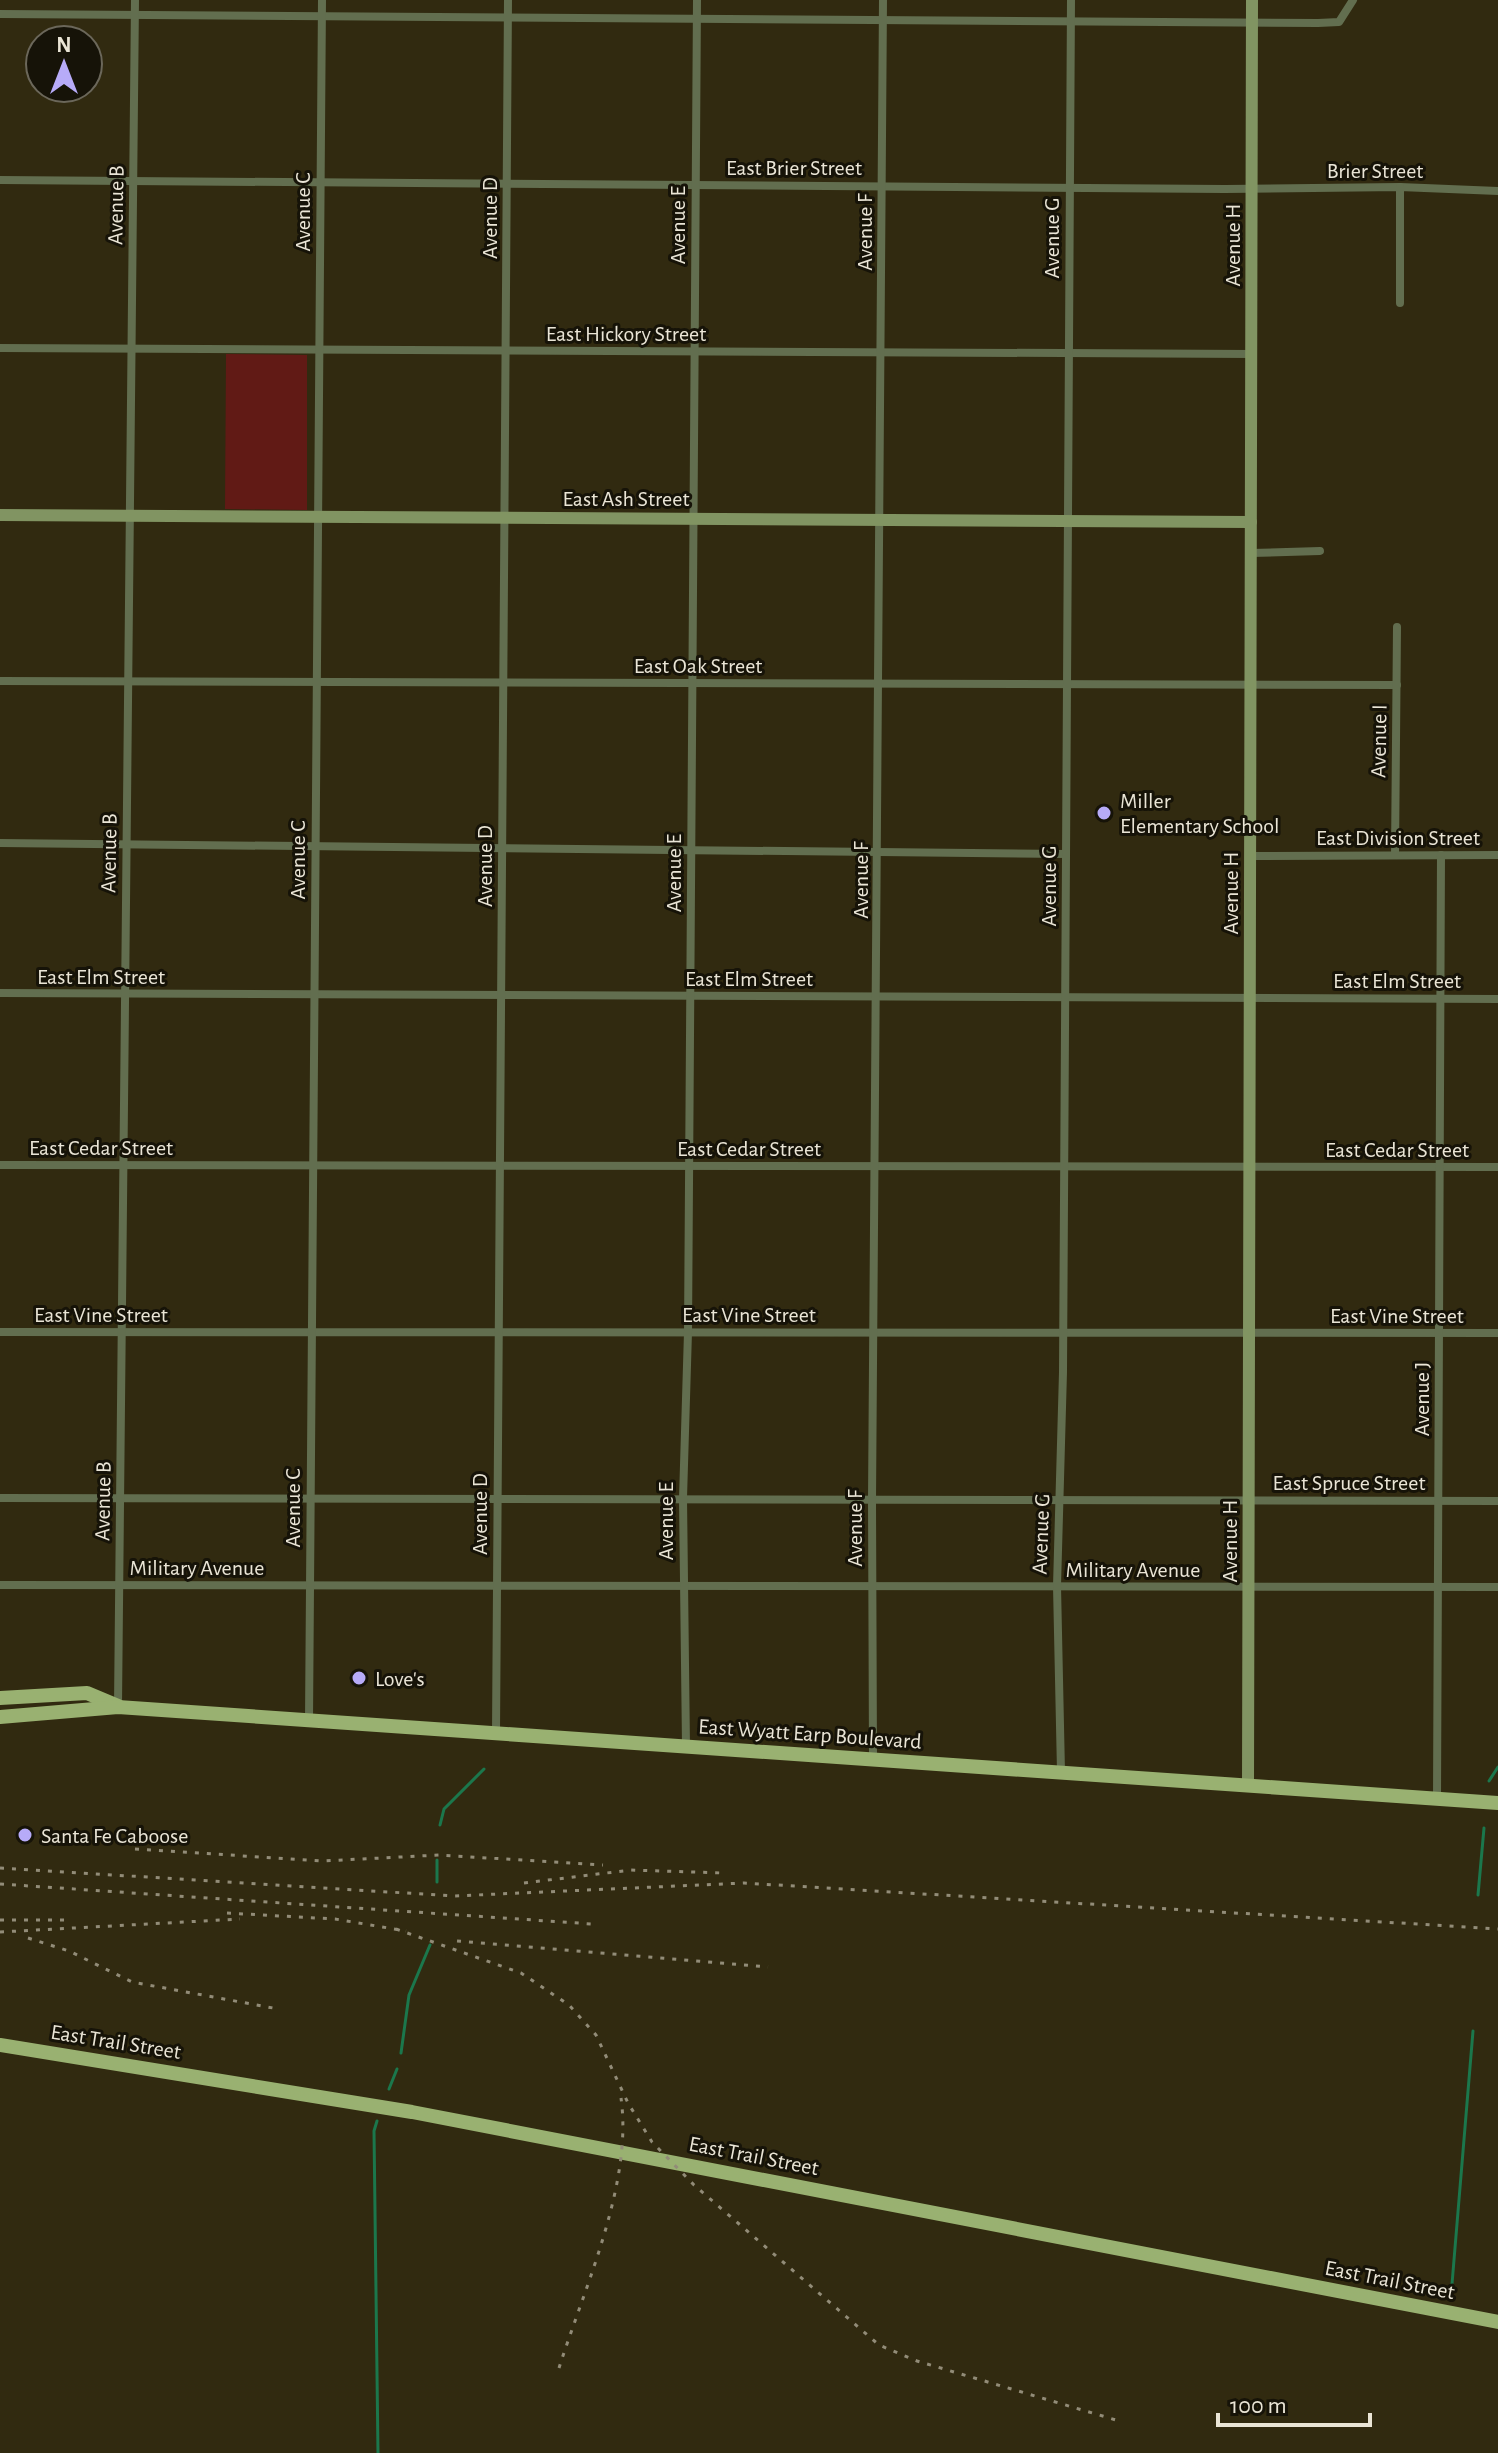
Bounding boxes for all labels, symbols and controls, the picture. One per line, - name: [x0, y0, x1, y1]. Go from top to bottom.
- north arrow: [24, 24, 104, 104]
- text: N: [56, 34, 72, 56]
- street label: East Brier Street: [726, 157, 862, 179]
- street label: Brier Street: [1327, 160, 1423, 182]
- street label: Avenue B: [104, 165, 128, 245]
- street label: Avenue C: [292, 172, 314, 252]
- street label: Avenue D: [479, 177, 501, 259]
- street label: Avenue E: [667, 185, 689, 264]
- street label: Avenue F: [854, 193, 876, 271]
- street label: Avenue G: [1041, 198, 1063, 278]
- street label: Avenue H: [1222, 204, 1244, 286]
- street label: East Hickory Street: [546, 323, 706, 345]
- street label: East Ash Street: [563, 488, 689, 510]
- street label: East Oak Street: [634, 655, 762, 677]
- street label: Avenue I: [1367, 704, 1391, 778]
- place label: Miller Elementary School: [1120, 790, 1280, 837]
- marker: Miller Elementary School: [1095, 804, 1113, 822]
- street label: Avenue B: [97, 813, 121, 893]
- street label: Avenue C: [287, 820, 309, 900]
- street label: Avenue D: [474, 825, 496, 907]
- street label: East Division Street: [1316, 827, 1480, 849]
- street label: Avenue E: [663, 833, 685, 912]
- street label: Avenue F: [850, 841, 872, 919]
- street label: Avenue G: [1038, 846, 1060, 926]
- street label: Avenue H: [1220, 852, 1242, 934]
- street label: East Elm Street: [37, 966, 165, 988]
- street label: East Elm Street: [685, 968, 813, 990]
- street label: East Elm Street: [1333, 970, 1461, 992]
- street label: East Cedar Street: [29, 1137, 173, 1159]
- street label: East Cedar Street: [677, 1138, 821, 1160]
- street label: East Cedar Street: [1325, 1139, 1469, 1161]
- street label: East Vine Street: [34, 1304, 168, 1326]
- street label: East Vine Street: [682, 1304, 816, 1326]
- street label: East Vine Street: [1330, 1305, 1464, 1327]
- street label: Avenue J: [1411, 1362, 1433, 1436]
- street label: Avenue B: [91, 1461, 115, 1541]
- street label: Avenue C: [282, 1468, 304, 1548]
- street label: East Spruce Street: [1273, 1472, 1425, 1494]
- street label: Avenue D: [469, 1473, 491, 1555]
- street label: Avenue E: [655, 1481, 677, 1560]
- street label: Avenue F: [844, 1489, 866, 1567]
- street label: Avenue G: [1029, 1493, 1053, 1575]
- street label: Avenue H: [1219, 1500, 1241, 1582]
- street label: Military Avenue: [130, 1557, 264, 1579]
- street label: Military Avenue: [1066, 1559, 1200, 1581]
- place label: Love's: [375, 1668, 425, 1690]
- marker: Love's: [350, 1669, 368, 1687]
- street label: East Wyatt Earp Boulevard: [698, 1715, 922, 1753]
- place label: Santa Fe Caboose: [41, 1825, 188, 1847]
- marker: Santa Fe Caboose: [16, 1826, 34, 1844]
- street label: East Trail Street: [49, 2021, 183, 2063]
- street label: East Trail Street: [687, 2133, 821, 2179]
- street label: East Trail Street: [1323, 2257, 1457, 2303]
- scale bar: [1218, 2377, 1370, 2427]
- text: 100 m: [1230, 2394, 1287, 2418]

